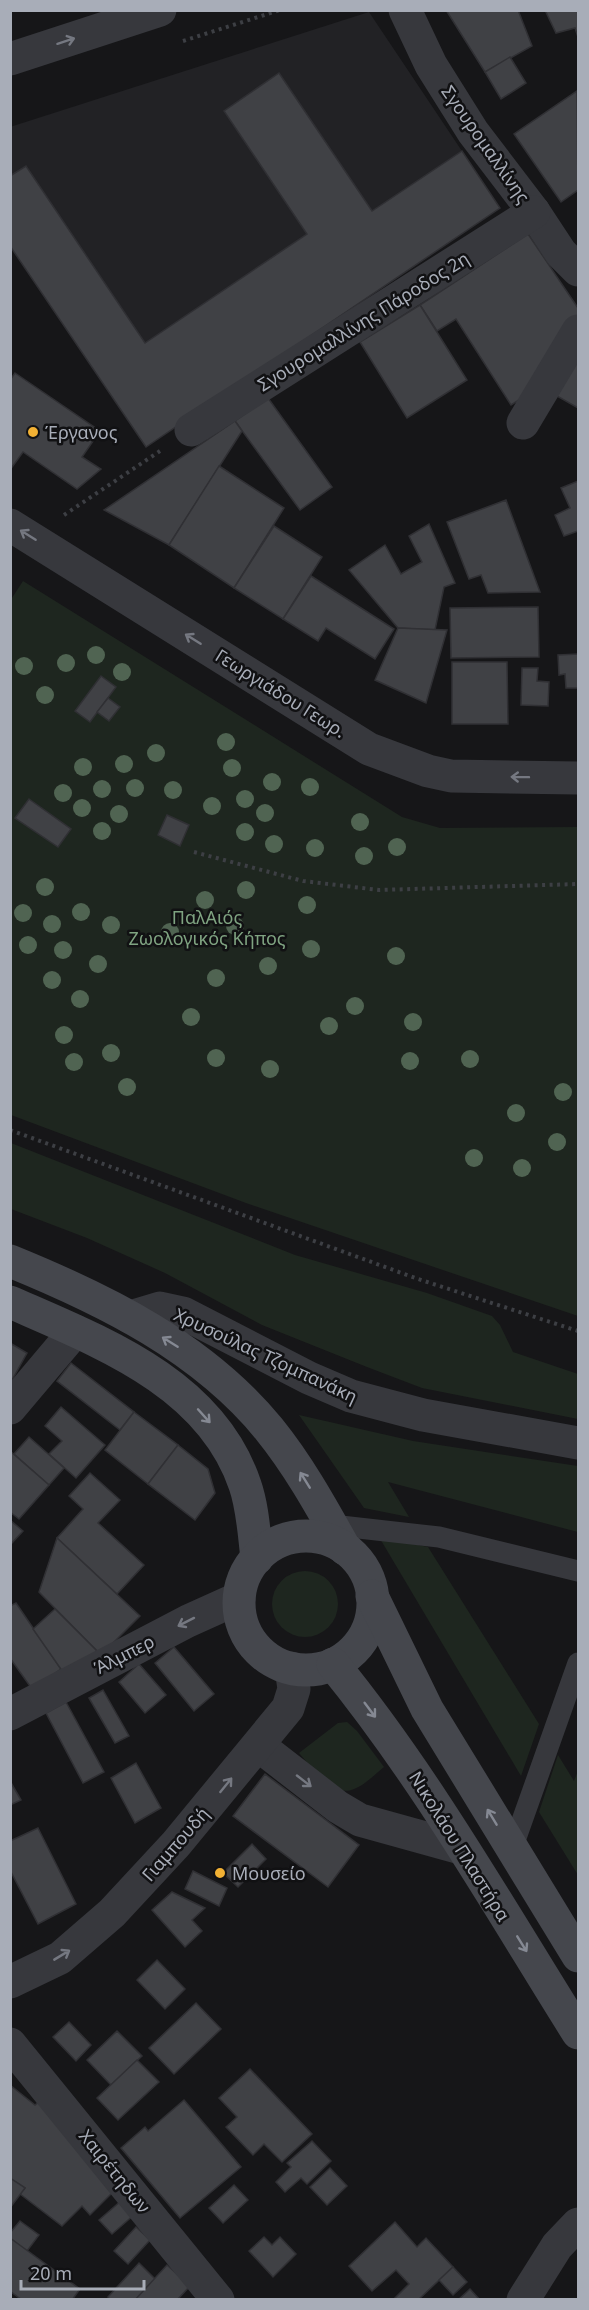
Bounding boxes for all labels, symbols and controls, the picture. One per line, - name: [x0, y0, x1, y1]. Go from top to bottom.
- one-way arrow: [56, 35, 75, 46]
- street label: Σγουρομαλλίνης: [436, 80, 536, 208]
- street label: Σγουρομαλλίνης Πάροδος 2η: [253, 246, 473, 396]
- place label: Έργανος: [45, 420, 118, 444]
- marker: Έργανος: [26, 425, 40, 439]
- one-way arrow: [20, 529, 37, 541]
- one-way arrow: [185, 632, 202, 644]
- street label: Γεωργιάδου Γεωρ.: [211, 643, 351, 743]
- one-way arrow: [511, 771, 531, 783]
- park label: ΠαλΑιός Ζωολογικός Κήπος: [128, 905, 286, 950]
- street label: Χρυσούλας Τζομπανάκη: [170, 1302, 362, 1408]
- one-way arrow: [162, 1335, 179, 1347]
- one-way arrow: [197, 1409, 211, 1424]
- one-way arrow: [298, 1472, 310, 1489]
- one-way arrow: [177, 1617, 195, 1628]
- street label: Άλμπερ: [90, 1629, 158, 1679]
- one-way arrow: [363, 1701, 376, 1717]
- street label: Νικολάου Πλαστήρα: [404, 1766, 516, 1926]
- one-way arrow: [296, 1774, 312, 1787]
- one-way arrow: [219, 1777, 232, 1793]
- street label: Γιαμπουδή: [136, 1802, 214, 1886]
- one-way arrow: [486, 1809, 498, 1826]
- place label: Μουσείο: [232, 1861, 306, 1885]
- marker: Μουσείο: [213, 1866, 227, 1880]
- one-way arrow: [515, 1935, 528, 1952]
- one-way arrow: [54, 1949, 71, 1962]
- street label: Χαιρέτηδων: [74, 2124, 156, 2218]
- scale bar: [21, 2253, 144, 2291]
- text: 20 m: [30, 2261, 72, 2285]

